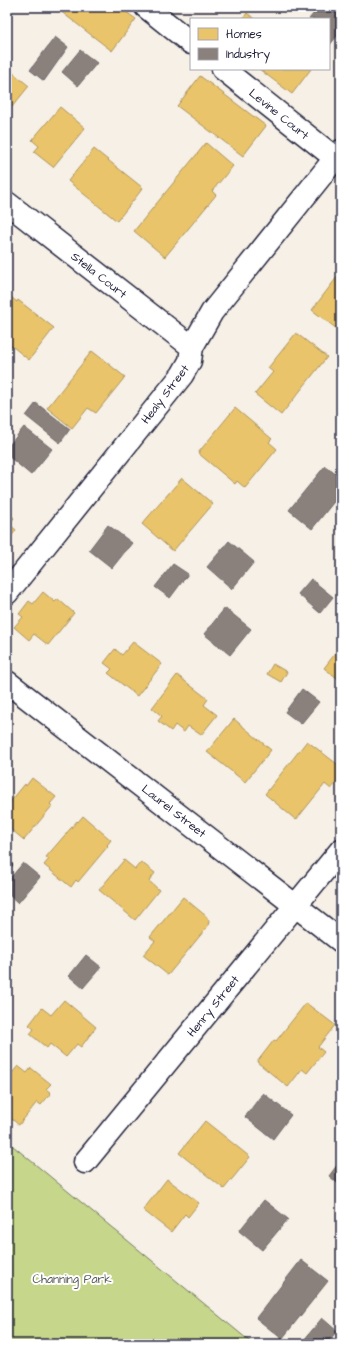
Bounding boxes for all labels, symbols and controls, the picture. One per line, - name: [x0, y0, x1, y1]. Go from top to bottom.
- legend: [190, 18, 330, 70]
- text: Homes: [226, 26, 262, 43]
- text: Industry: [226, 46, 271, 64]
- street label: Levine Court: [245, 85, 312, 144]
- street label: Stella Court: [67, 248, 130, 303]
- street label: Healy Street: [137, 361, 194, 428]
- street label: Laurel Street: [138, 781, 210, 842]
- street label: Henry Street: [183, 972, 244, 1041]
- park label: Channing Park: [32, 1271, 112, 1289]

